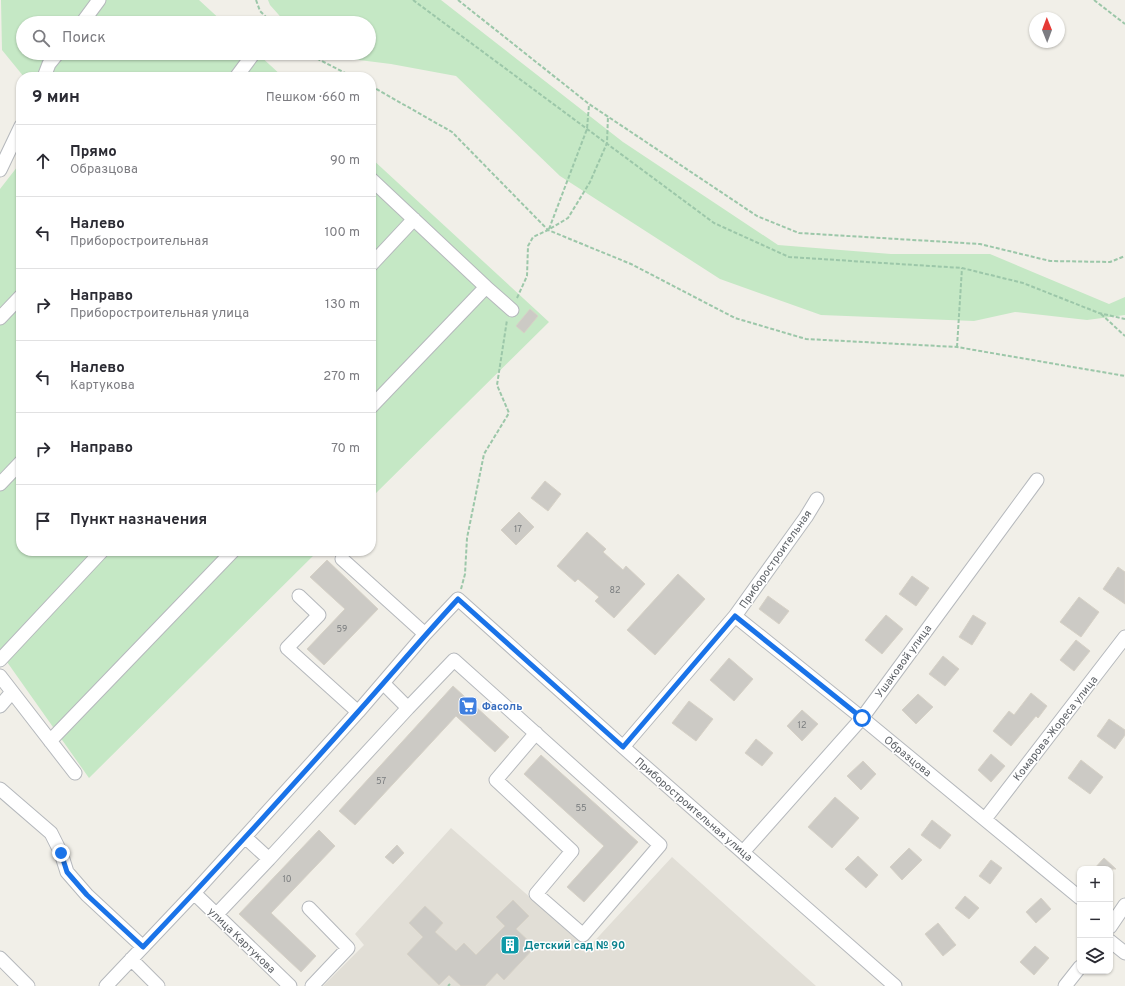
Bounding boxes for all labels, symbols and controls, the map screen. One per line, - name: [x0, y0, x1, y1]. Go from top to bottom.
- north arrow: [1029, 12, 1065, 48]
- search box: [16, 16, 376, 60]
- icon: search: [30, 27, 52, 49]
- text: Поиск: [62, 29, 106, 48]
- text: 9 мин: [32, 87, 80, 109]
- text: Пешком · 660 m: [266, 90, 360, 106]
- text: Прямо: [70, 143, 117, 162]
- icon: ahead: [32, 150, 54, 172]
- text: 90 m: [330, 153, 360, 169]
- text: Образцова: [70, 162, 138, 178]
- text: Налево: [70, 215, 125, 234]
- icon: left: [32, 222, 54, 244]
- text: 100 m: [324, 225, 360, 241]
- text: Приборостроительная: [70, 234, 209, 250]
- text: Направо: [70, 287, 133, 306]
- icon: right: [32, 294, 54, 316]
- text: 130 m: [325, 297, 360, 313]
- text: Приборостроительная улица: [70, 306, 249, 322]
- text: Налево: [70, 359, 125, 378]
- icon: left: [32, 366, 54, 388]
- text: 270 m: [323, 369, 360, 385]
- text: Картукова: [70, 378, 135, 394]
- icon: right: [32, 438, 54, 460]
- text: Направо: [70, 439, 133, 458]
- text: 70 m: [331, 441, 360, 457]
- street label: Приборостроительная: [736, 508, 815, 612]
- icon: arrive: [32, 510, 54, 532]
- text: Пункт назначения: [70, 511, 207, 530]
- house number: 17: [514, 524, 522, 535]
- house number: 82: [610, 585, 620, 596]
- street label: Ушаковой улица: [873, 622, 935, 701]
- house number: 59: [337, 624, 347, 635]
- street label: Комарова-Жореса улица: [1010, 673, 1101, 784]
- supermarket icon: Фасоль: [457, 695, 479, 717]
- place label: Фасоль: [482, 700, 522, 714]
- route start: [853, 709, 871, 727]
- house number: 12: [798, 720, 806, 731]
- street label: Образцова: [881, 733, 934, 780]
- street label: Приборостроительная улица: [632, 755, 755, 865]
- house number: 57: [376, 776, 386, 787]
- house number: 55: [575, 803, 587, 814]
- route end: [52, 844, 70, 862]
- map controls: [1077, 866, 1113, 974]
- button: +: [1077, 866, 1113, 902]
- house number: 10: [282, 874, 292, 885]
- button: −: [1077, 902, 1113, 938]
- street label: улица Картукова: [204, 905, 278, 977]
- building icon: Детский сад № 90: [499, 934, 521, 956]
- button: layers: [1077, 938, 1113, 974]
- place label: Детский сад № 90: [524, 939, 625, 953]

